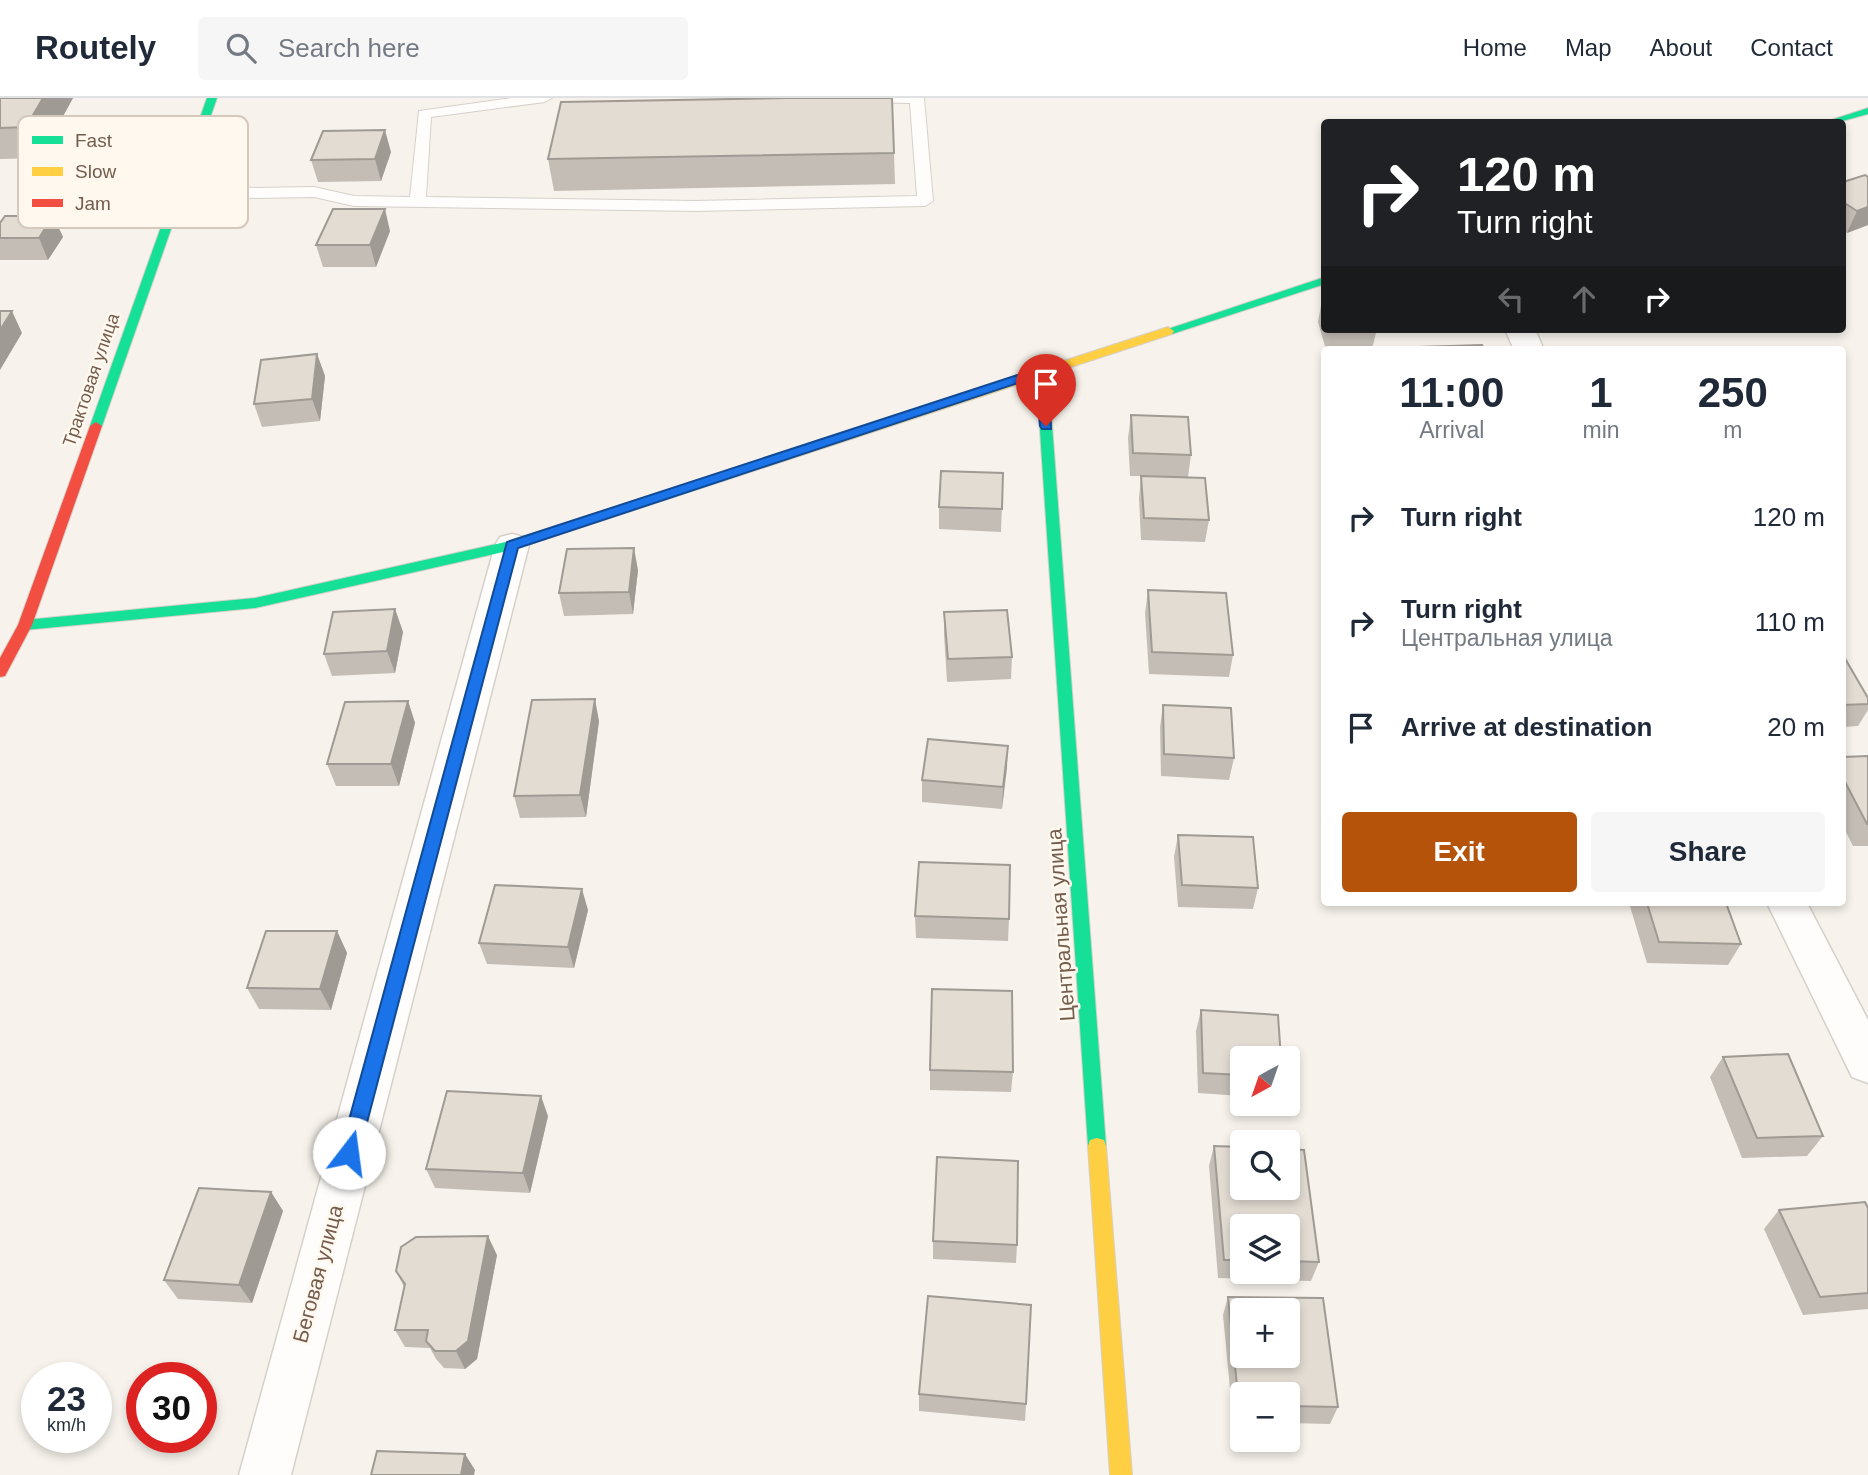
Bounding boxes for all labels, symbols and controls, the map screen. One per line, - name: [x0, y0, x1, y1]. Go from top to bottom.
- search box: [198, 17, 688, 80]
- text: Routely: [35, 29, 156, 66]
- icon: search: [222, 29, 260, 67]
- text: Search here: [278, 33, 420, 63]
- text: Home: [1463, 34, 1527, 61]
- text: Map: [1565, 34, 1612, 61]
- text: About: [1650, 34, 1712, 61]
- text: Contact: [1750, 34, 1833, 61]
- legend: [18, 116, 248, 228]
- text: Fast: [75, 130, 113, 151]
- icon: right: [1342, 147, 1433, 238]
- text: 120 m: [1457, 147, 1596, 201]
- text: Slow: [75, 161, 116, 182]
- text: Jam: [75, 193, 111, 214]
- text: Turn right: [1457, 204, 1593, 240]
- icon: left: [1492, 280, 1530, 318]
- icon: ahead: [1565, 280, 1603, 318]
- icon: right: [1638, 280, 1676, 318]
- street label: Трактовая улица: [59, 310, 124, 449]
- pin: [1016, 354, 1076, 426]
- icon: arrive: [1027, 365, 1065, 403]
- text: 11:00: [1399, 369, 1504, 416]
- text: 1: [1589, 369, 1613, 416]
- text: 250: [1698, 369, 1768, 416]
- text: Arrival: [1419, 417, 1484, 443]
- text: min: [1582, 417, 1620, 443]
- text: m: [1723, 417, 1742, 443]
- icon: right: [1342, 499, 1380, 537]
- text: Turn right: [1401, 502, 1522, 532]
- text: 120 m: [1753, 502, 1825, 532]
- text: Turn right: [1401, 594, 1522, 624]
- icon: right: [1342, 604, 1380, 642]
- text: 110 m: [1755, 607, 1825, 637]
- text: Центральная улица: [1401, 625, 1613, 651]
- icon: arrive: [1342, 709, 1380, 747]
- text: Arrive at destination: [1401, 712, 1652, 742]
- text: 20 m: [1767, 712, 1825, 742]
- button: Exit: [1342, 812, 1577, 892]
- button: Share: [1591, 812, 1825, 892]
- street label: Центральная улица: [1042, 828, 1079, 1022]
- north arrow: [1230, 1046, 1300, 1116]
- map controls: [1230, 1046, 1300, 1452]
- position arrow: [312, 1116, 386, 1190]
- button: search: [1230, 1130, 1300, 1200]
- street label: Беговая улица: [288, 1202, 347, 1345]
- button: layers: [1230, 1214, 1300, 1284]
- button: +: [1230, 1298, 1300, 1368]
- speed limit sign: 30: [126, 1362, 217, 1453]
- text: 23: [47, 1379, 86, 1418]
- button: −: [1230, 1382, 1300, 1452]
- text: km/h: [47, 1415, 86, 1435]

